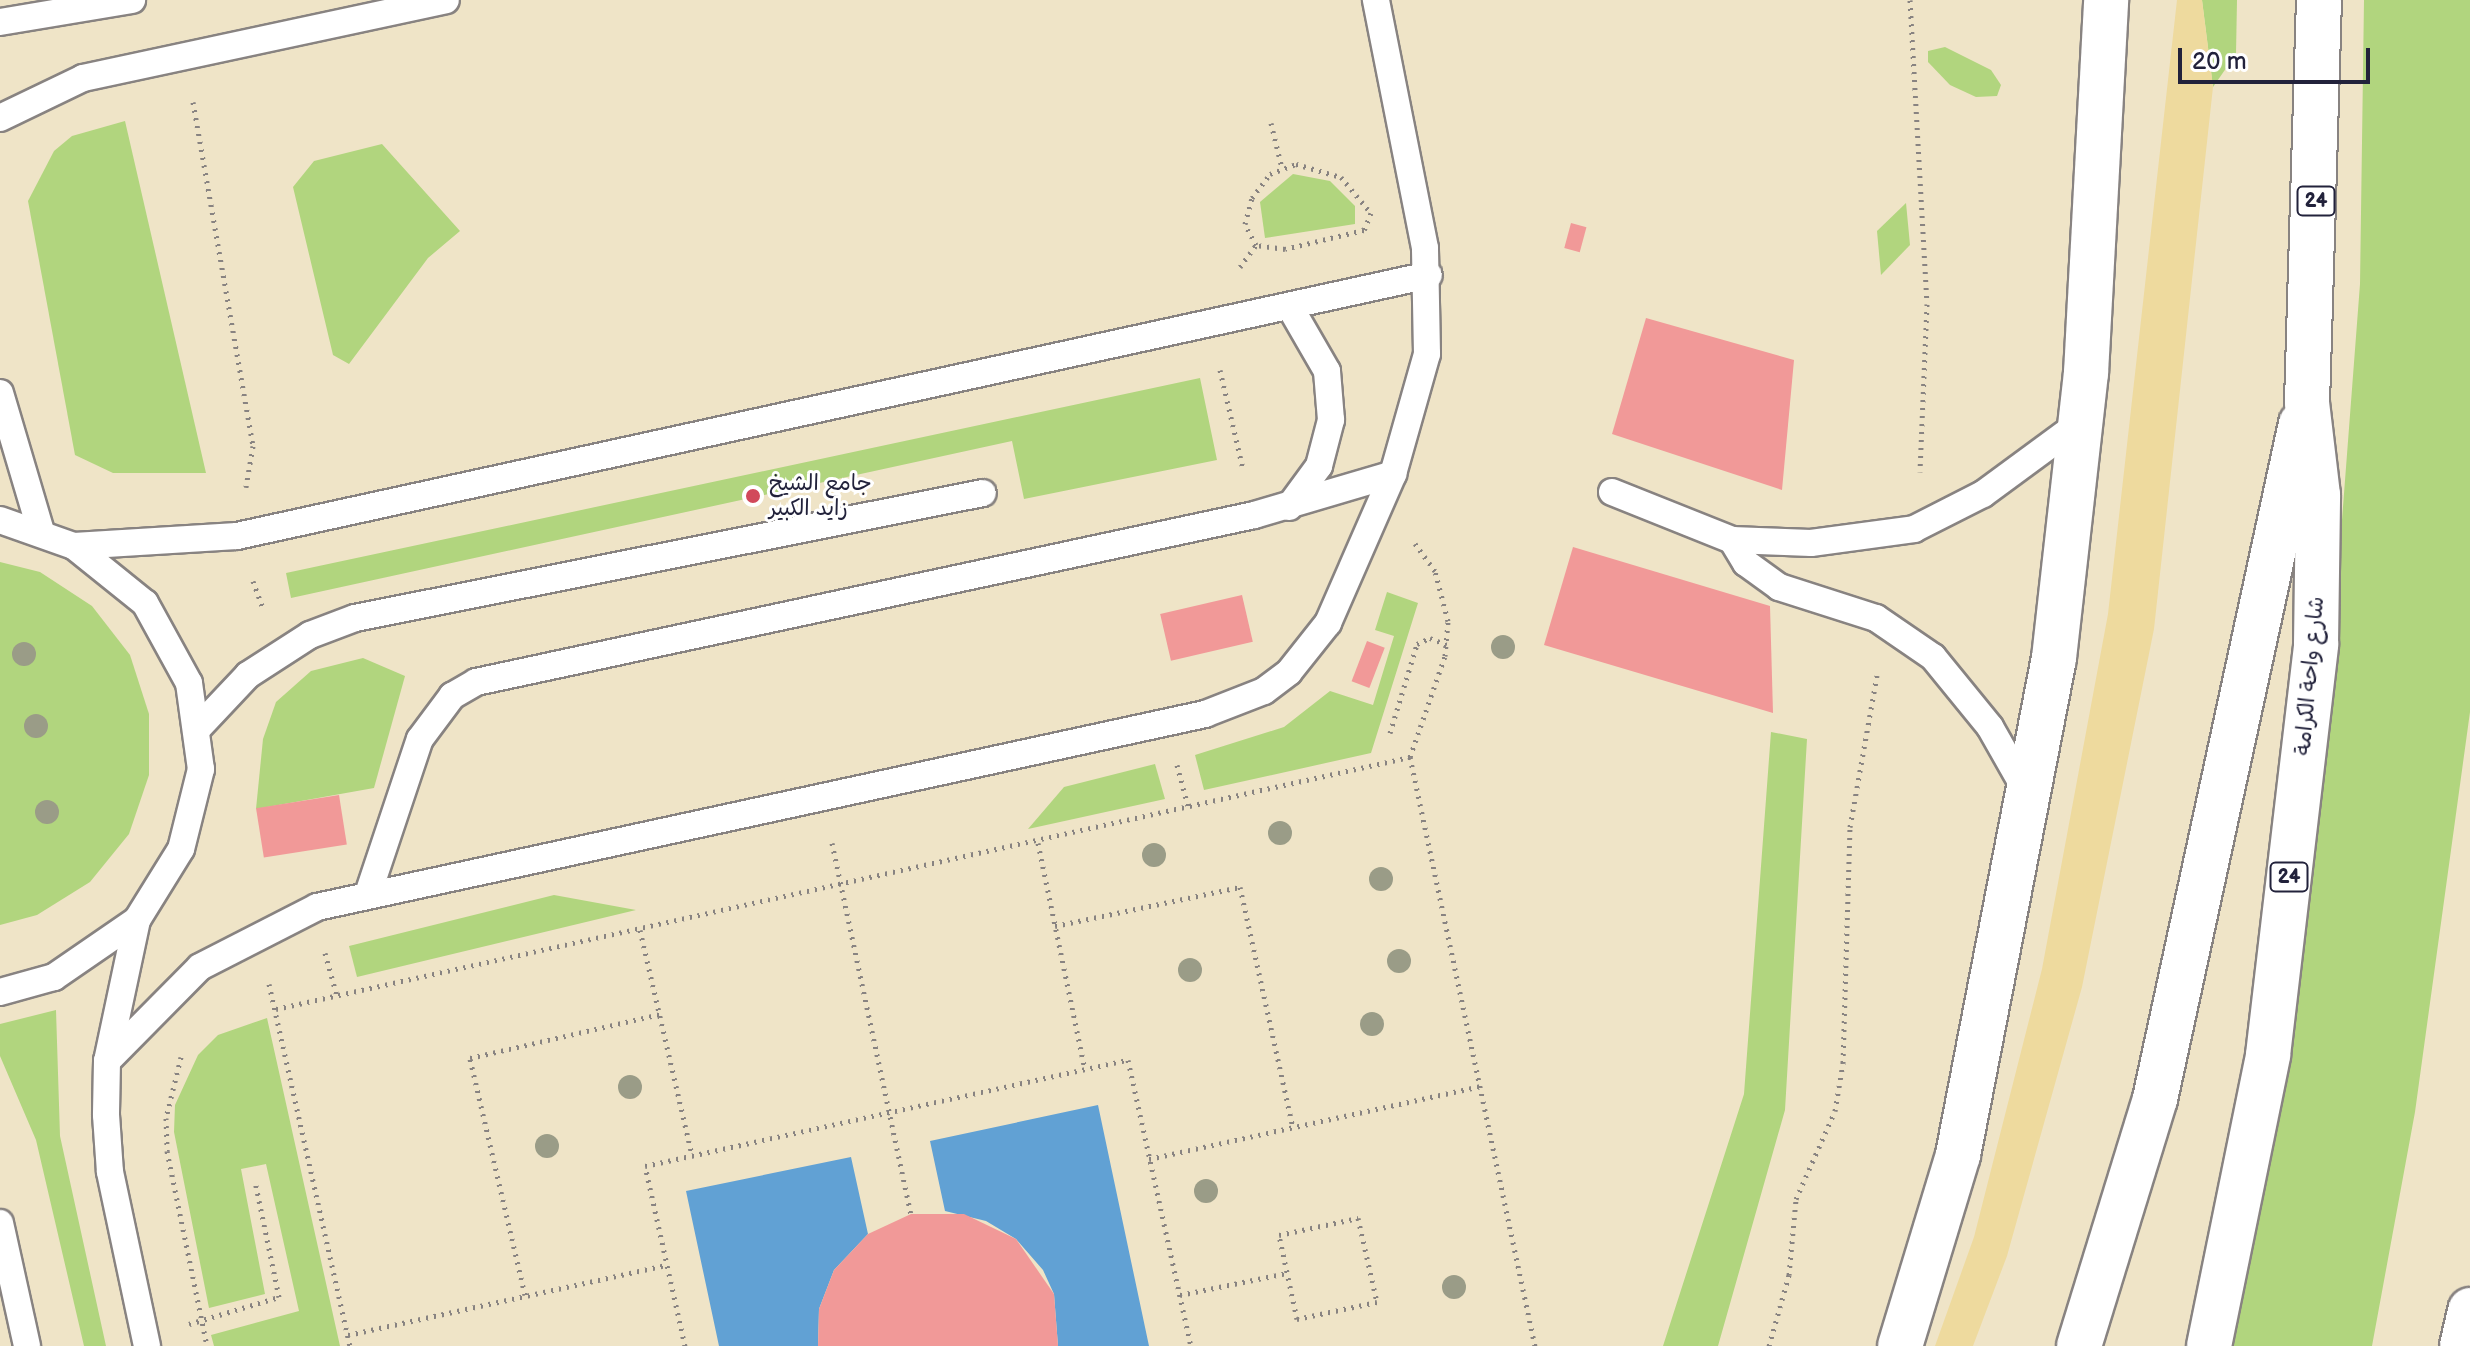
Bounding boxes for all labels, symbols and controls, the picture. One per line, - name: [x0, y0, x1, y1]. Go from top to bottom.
- scale bar: [2182, 32, 2374, 82]
- text: 20 m: [2192, 47, 2247, 76]
- road number: 24: [2296, 185, 2336, 217]
- place label: جامع الشيخ زايد الكبير: [769, 470, 872, 522]
- marker: جامع الشيخ زايد الكبير: [744, 487, 762, 505]
- street label: شارع واحة الكرامة: [2290, 595, 2330, 757]
- road number: 24: [2269, 861, 2309, 893]

